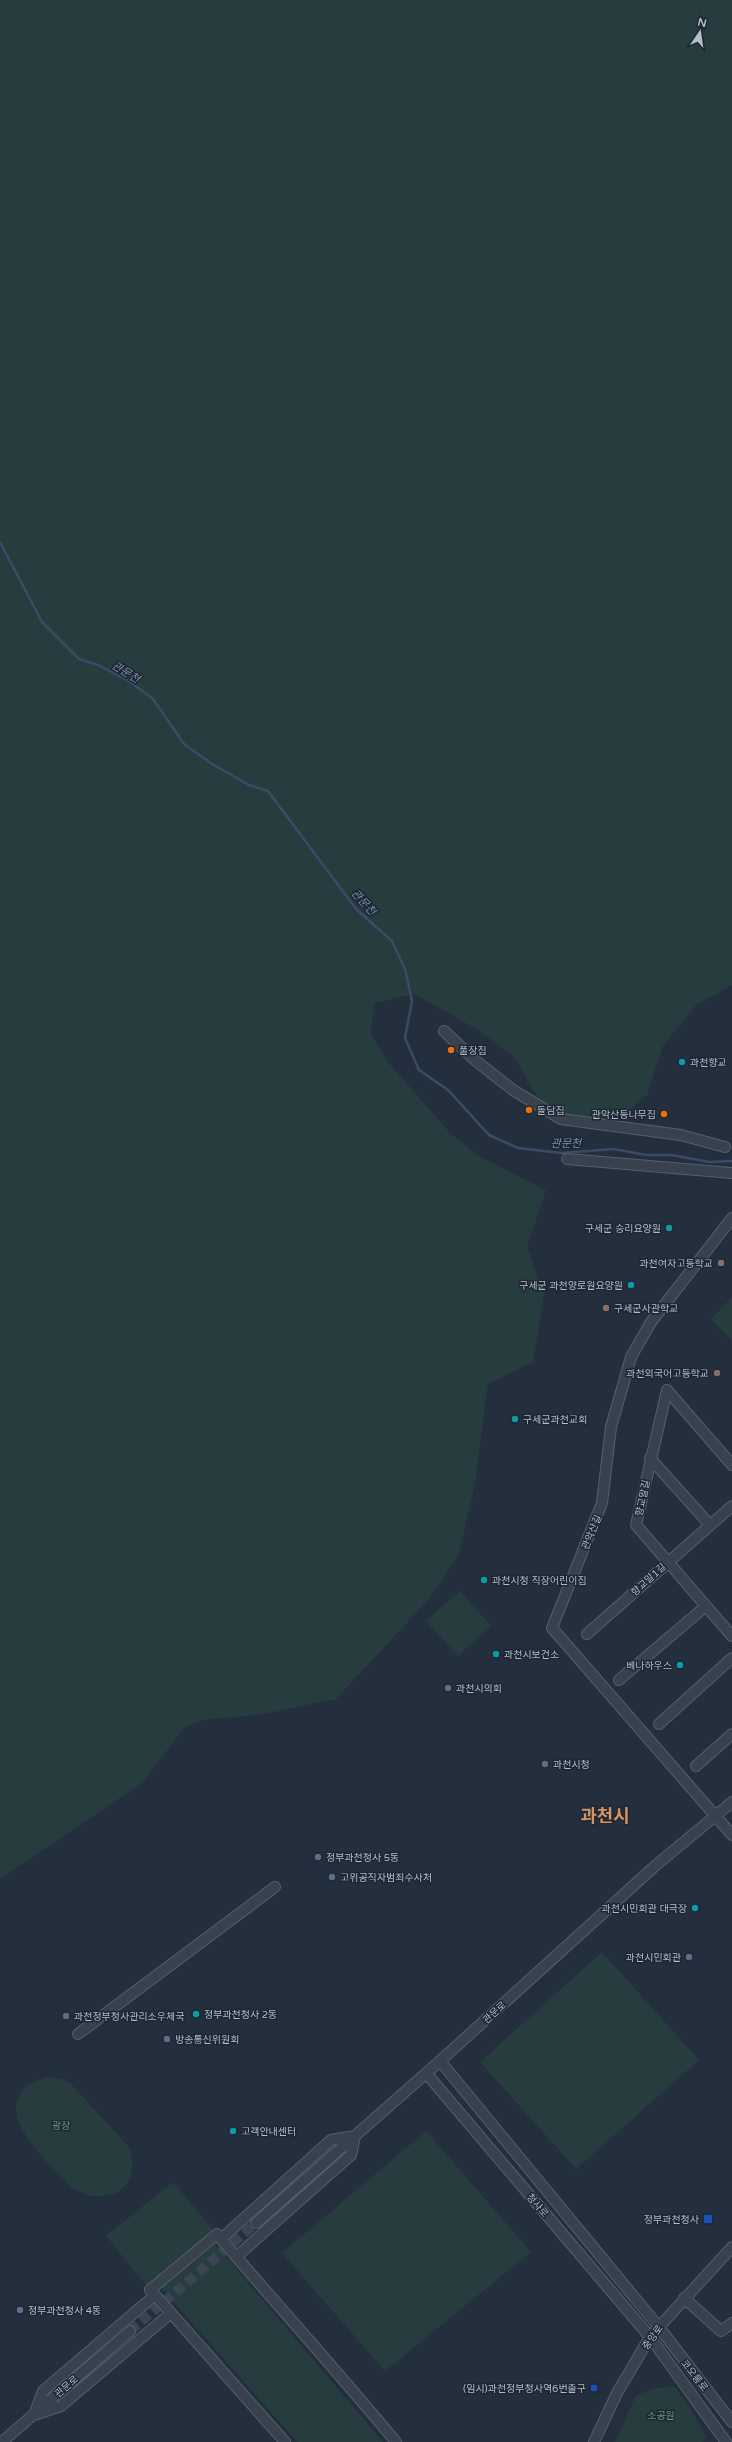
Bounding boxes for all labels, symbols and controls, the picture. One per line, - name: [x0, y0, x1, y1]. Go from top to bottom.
- north arrow: [680, 12, 720, 52]
- text: N: [696, 15, 708, 30]
- water label: 관문천: [109, 659, 144, 687]
- water label: 관문천: [349, 887, 380, 919]
- marker: 풀장집: [446, 1045, 456, 1055]
- place label: 풀장집: [459, 1045, 487, 1057]
- marker: 과천향교: [677, 1057, 687, 1067]
- place label: 과천향교: [690, 1057, 727, 1069]
- marker: 돌담집: [524, 1105, 534, 1115]
- place label: 돌담집: [537, 1105, 565, 1117]
- place label: 관악산등나무집: [592, 1109, 656, 1121]
- marker: 관악산등나무집: [659, 1109, 669, 1119]
- water label: 관문천: [551, 1137, 583, 1150]
- place label: 구세군 승리요양원: [585, 1223, 661, 1235]
- marker: 구세군 승리요양원: [664, 1223, 674, 1233]
- place label: 과천여자고등학교: [639, 1258, 713, 1270]
- marker: 과천여자고등학교: [716, 1258, 726, 1268]
- place label: 구세군 과천양로원요양원: [519, 1280, 623, 1292]
- marker: 구세군 과천양로원요양원: [626, 1280, 636, 1290]
- marker: 구세군사관학교: [601, 1303, 611, 1313]
- place label: 구세군사관학교: [614, 1303, 678, 1315]
- place label: 과천외국어고등학교: [626, 1368, 709, 1380]
- marker: 과천외국어고등학교: [712, 1368, 722, 1378]
- marker: 구세군과천교회: [510, 1414, 520, 1424]
- place label: 구세군과천교회: [523, 1414, 587, 1426]
- street label: 향교말길: [633, 1479, 653, 1517]
- street label: 관악산길: [579, 1513, 604, 1552]
- street label: 향교말1길: [629, 1561, 669, 1599]
- marker: 과천시청 직장어린이집: [479, 1575, 489, 1585]
- place label: 과천시청 직장어린이집: [492, 1575, 587, 1587]
- marker: 과천시보건소: [491, 1649, 501, 1659]
- place label: 과천시보건소: [504, 1649, 559, 1661]
- place label: 베나하우스: [626, 1660, 672, 1672]
- marker: 베나하우스: [675, 1660, 685, 1670]
- marker: 과천시의회: [443, 1683, 453, 1693]
- place label: 과천시의회: [456, 1683, 502, 1695]
- marker: 과천시청: [540, 1759, 550, 1769]
- place label: 과천시청: [553, 1759, 590, 1771]
- district label: 과천시: [580, 1805, 630, 1827]
- marker: 정부과천청사 5동: [313, 1852, 323, 1862]
- place label: 정부과천청사 5동: [326, 1852, 399, 1864]
- marker: 고위공직자범죄수사처: [327, 1872, 337, 1882]
- place label: 고위공직자범죄수사처: [340, 1872, 432, 1884]
- place label: 과천시민회관 대극장: [602, 1903, 687, 1915]
- marker: 과천시민회관 대극장: [690, 1903, 700, 1913]
- place label: 과천시민회관: [626, 1952, 682, 1964]
- marker: 과천시민회관: [684, 1952, 694, 1962]
- street label: 관문로: [480, 1999, 509, 2026]
- marker: 정부과천청사 2동: [191, 2009, 201, 2019]
- place label: 정부과천청사 2동: [204, 2009, 277, 2021]
- marker: 과천정부청사관리소우체국: [61, 2011, 71, 2021]
- place label: 과천정부청사관리소우체국: [74, 2011, 184, 2023]
- marker: 방송통신위원회: [162, 2034, 172, 2044]
- place label: 방송통신위원회: [175, 2034, 239, 2046]
- park label: 광장: [52, 2120, 70, 2132]
- marker: 고객안내센터: [228, 2126, 238, 2136]
- place label: 고객안내센터: [241, 2126, 296, 2138]
- street label: 청사로: [524, 2191, 551, 2220]
- marker: 정부과천청사: [702, 2213, 714, 2225]
- place label: 정부과천청사: [644, 2214, 700, 2226]
- marker: 정부과천청사 4동: [15, 2305, 25, 2315]
- place label: 정부과천청사 4동: [28, 2305, 101, 2317]
- street label: 중앙로: [640, 2323, 666, 2352]
- street label: 코오롱로: [678, 2357, 710, 2394]
- street label: 관문로: [52, 2373, 81, 2400]
- place label: (임시)과천정부청사역6번출구: [463, 2383, 586, 2395]
- marker: (임시)과천정부청사역6번출구: [589, 2383, 599, 2393]
- park label: 소공원: [647, 2410, 675, 2422]

